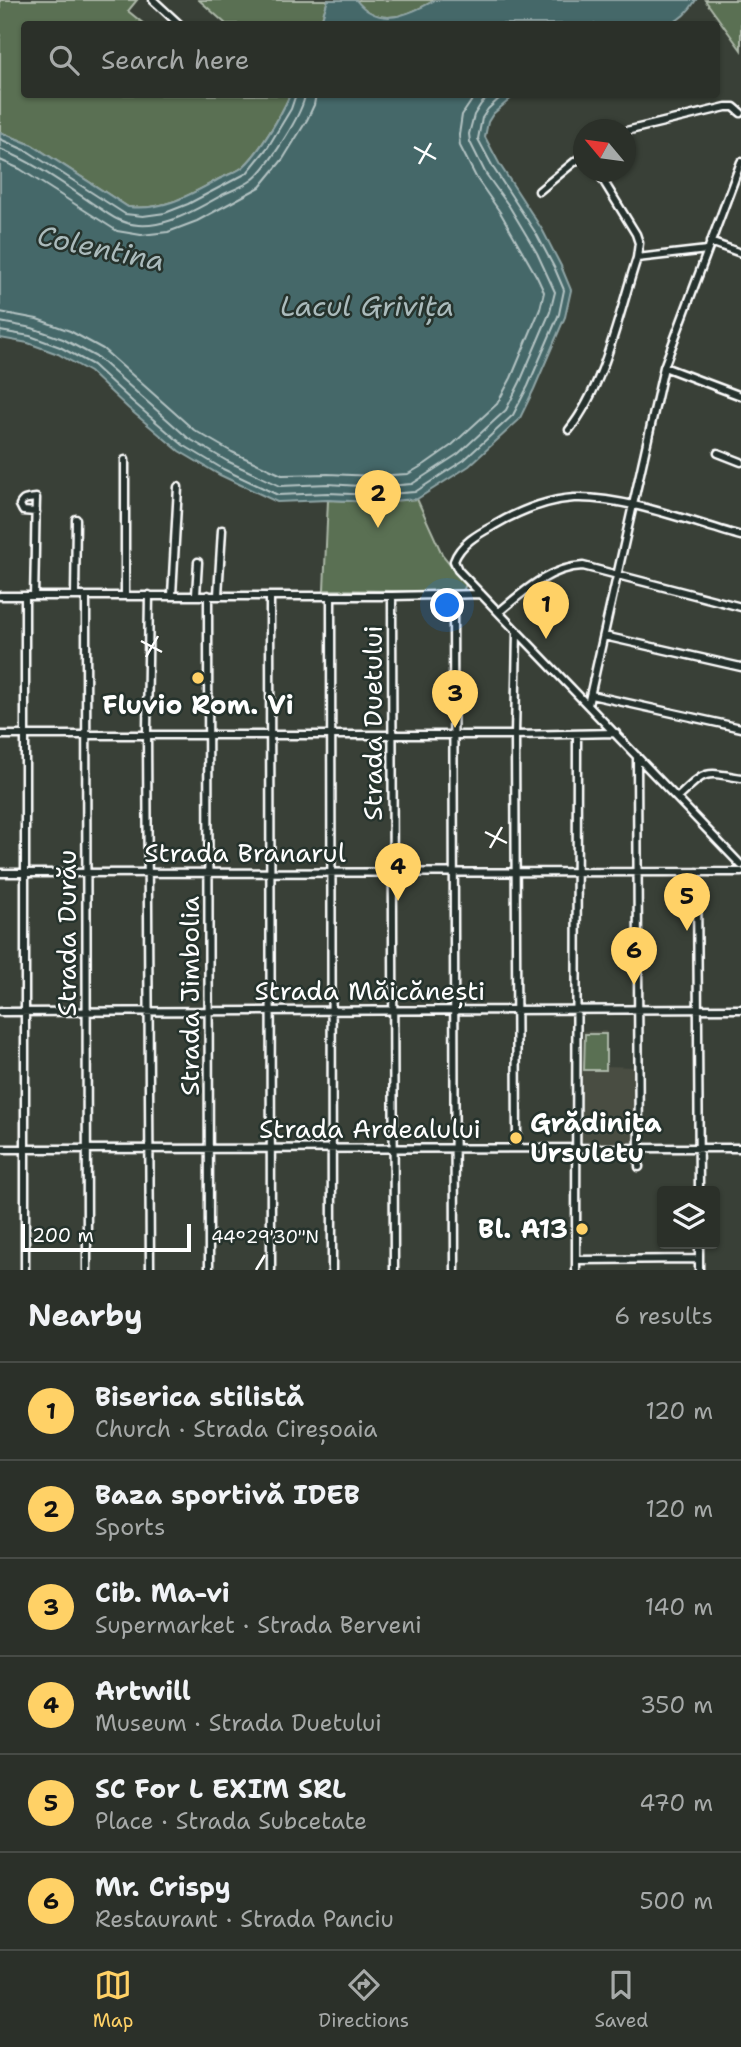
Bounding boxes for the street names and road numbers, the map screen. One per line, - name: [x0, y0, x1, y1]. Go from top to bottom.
- street label: Strada Duetului: [355, 625, 390, 821]
- street label: Strada Branarul: [144, 835, 346, 870]
- street label: Strada Durău: [49, 850, 84, 1016]
- street label: Strada Jimbolia: [172, 896, 207, 1096]
- street label: Strada Măicănești: [255, 973, 485, 1009]
- street label: Strada Ardealului: [259, 1111, 481, 1146]

